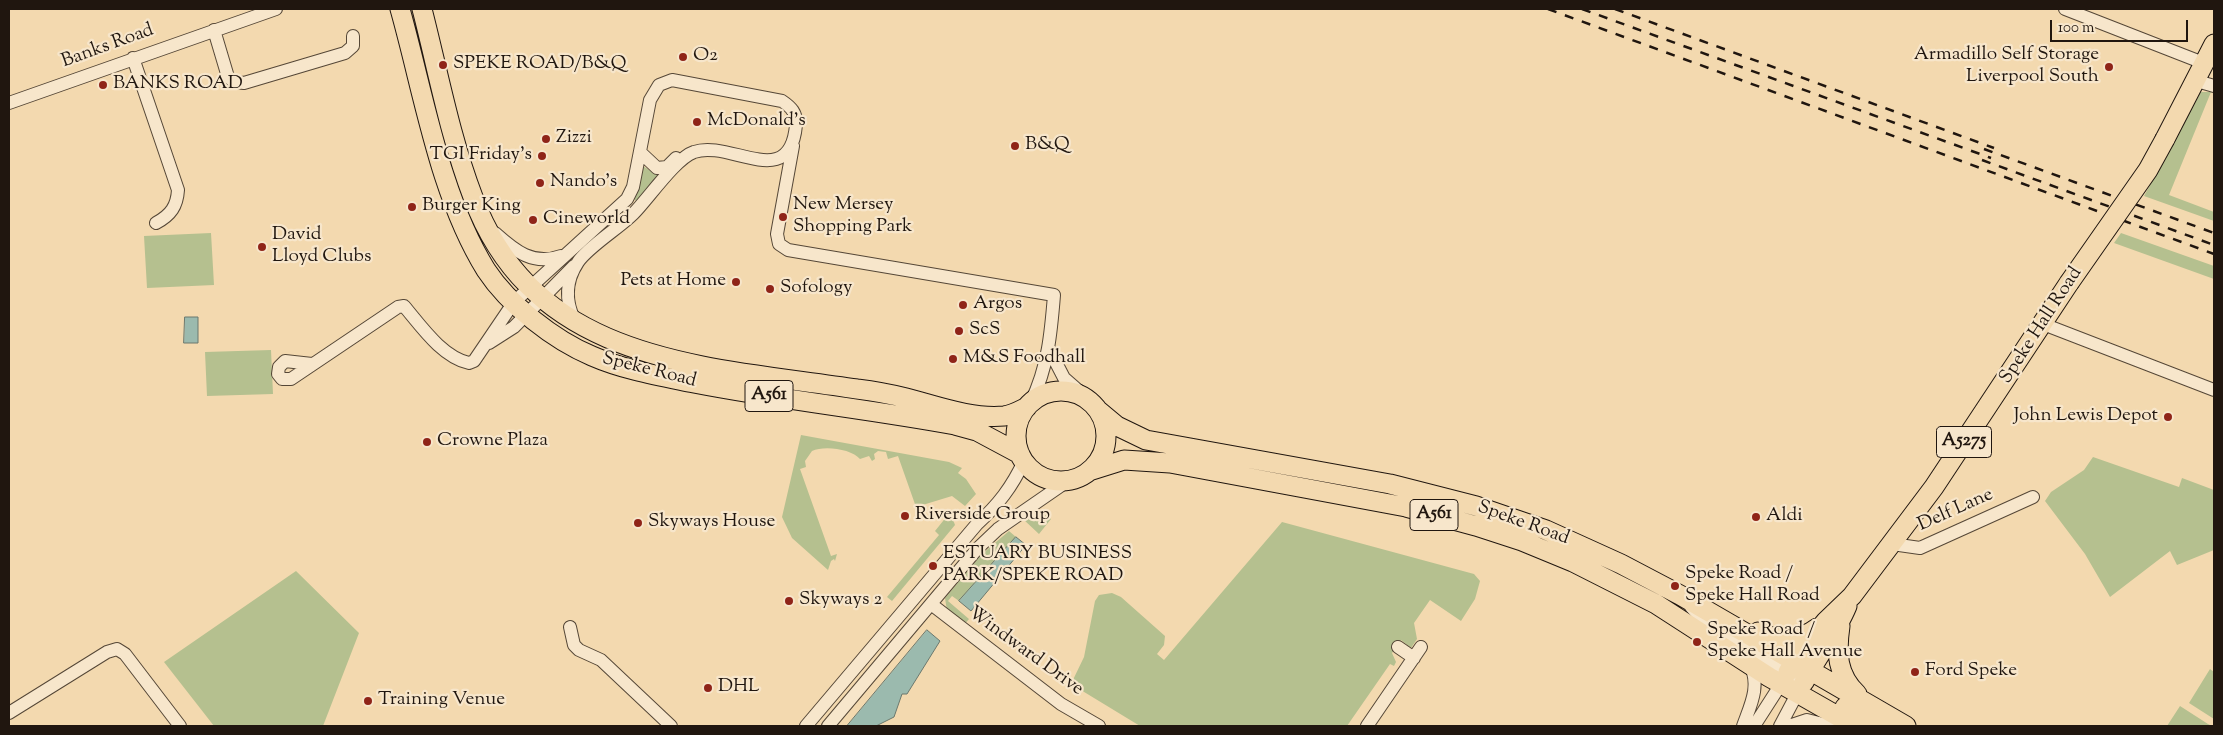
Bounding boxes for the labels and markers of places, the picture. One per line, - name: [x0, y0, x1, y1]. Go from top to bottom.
- place label: Armadillo Self Storage Liverpool South: [1914, 45, 2099, 89]
- place label: O2: [693, 46, 718, 68]
- marker: O2: [677, 51, 689, 63]
- place label: SPEKE ROAD/B&Q: [453, 54, 626, 76]
- marker: SPEKE ROAD/B&Q: [437, 59, 449, 71]
- marker: Armadillo Self Storage Liverpool South: [2103, 61, 2115, 73]
- place label: BANKS ROAD: [113, 74, 243, 96]
- marker: BANKS ROAD: [97, 79, 109, 91]
- place label: McDonald's: [707, 111, 806, 133]
- marker: McDonald's: [691, 116, 703, 128]
- place label: Zizzi: [556, 128, 592, 150]
- marker: Zizzi: [540, 133, 552, 145]
- place label: B&Q: [1025, 135, 1070, 157]
- marker: B&Q: [1009, 140, 1021, 152]
- place label: TGI Friday's: [430, 145, 532, 167]
- marker: TGI Friday's: [536, 150, 548, 162]
- place label: Nando's: [550, 172, 617, 194]
- marker: Nando's: [534, 177, 546, 189]
- place label: New Mersey Shopping Park: [793, 195, 912, 239]
- place label: Burger King: [422, 196, 521, 218]
- marker: Burger King: [406, 201, 418, 213]
- place label: Cineworld: [543, 209, 630, 231]
- marker: New Mersey Shopping Park: [777, 211, 789, 223]
- marker: Cineworld: [527, 214, 539, 226]
- place label: David Lloyd Clubs: [272, 225, 371, 269]
- marker: David Lloyd Clubs: [256, 241, 268, 253]
- place label: Pets at Home: [620, 271, 726, 293]
- marker: Pets at Home: [730, 276, 742, 288]
- place label: Sofology: [780, 278, 852, 300]
- marker: Sofology: [764, 283, 776, 295]
- place label: Argos: [973, 294, 1022, 316]
- marker: Argos: [957, 299, 969, 311]
- place label: ScS: [969, 320, 1000, 342]
- marker: ScS: [953, 325, 965, 337]
- place label: M&S Foodhall: [963, 348, 1086, 370]
- marker: M&S Foodhall: [947, 353, 959, 365]
- place label: John Lewis Depot: [2014, 406, 2158, 428]
- marker: John Lewis Depot: [2162, 411, 2174, 423]
- place label: Crowne Plaza: [437, 431, 548, 453]
- marker: Crowne Plaza: [421, 436, 433, 448]
- place label: Riverside Group: [915, 505, 1050, 527]
- place label: Aldi: [1766, 506, 1803, 528]
- marker: Riverside Group: [899, 510, 911, 522]
- marker: Aldi: [1750, 511, 1762, 523]
- place label: Skyways House: [648, 512, 775, 534]
- marker: Skyways House: [632, 517, 644, 529]
- place label: ESTUARY BUSINESS PARK/SPEKE ROAD: [943, 544, 1132, 588]
- marker: ESTUARY BUSINESS PARK/SPEKE ROAD: [927, 560, 939, 572]
- place label: Speke Road / Speke Hall Road: [1685, 564, 1820, 608]
- marker: Speke Road / Speke Hall Road: [1669, 580, 1681, 592]
- place label: Skyways 2: [799, 590, 882, 612]
- marker: Skyways 2: [783, 595, 795, 607]
- place label: Speke Road / Speke Hall Avenue: [1707, 620, 1862, 664]
- marker: Speke Road / Speke Hall Avenue: [1691, 636, 1703, 648]
- place label: Ford Speke: [1925, 661, 2017, 683]
- marker: Ford Speke: [1909, 666, 1921, 678]
- place label: DHL: [718, 677, 760, 699]
- marker: DHL: [702, 682, 714, 694]
- place label: Training Venue: [378, 690, 505, 712]
- marker: Training Venue: [362, 695, 374, 707]

